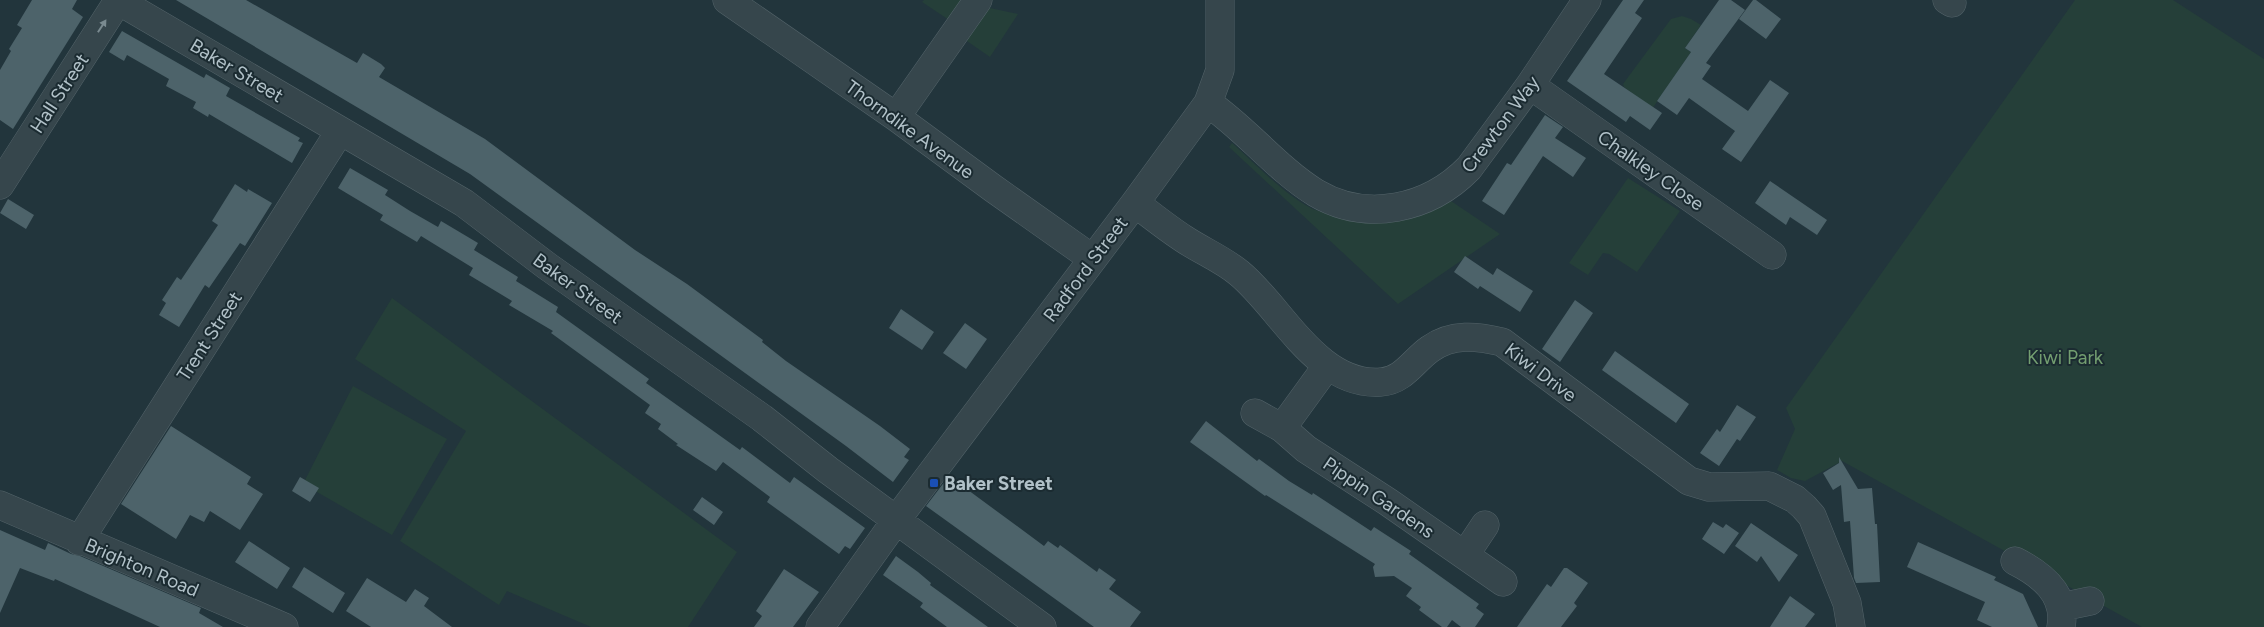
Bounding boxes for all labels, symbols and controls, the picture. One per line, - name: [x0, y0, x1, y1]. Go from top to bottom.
- one-way arrow: [97, 20, 107, 33]
- street label: Baker Street: [186, 34, 288, 107]
- street label: Hall Street: [25, 49, 94, 137]
- street label: Crewton Way: [1456, 71, 1544, 177]
- street label: Thorndike Avenue: [841, 75, 978, 184]
- street label: Chalkley Close: [1593, 125, 1708, 216]
- street label: Radford Street: [1038, 212, 1133, 327]
- street label: Baker Street: [528, 248, 627, 329]
- street label: Trent Street: [172, 287, 247, 385]
- street label: Kiwi Drive: [1500, 338, 1581, 407]
- park label: Kiwi Park: [2027, 346, 2104, 369]
- street label: Pippin Gardens: [1319, 452, 1439, 543]
- place label: Baker Street: [944, 472, 1053, 495]
- marker: Baker Street: [928, 477, 940, 489]
- street label: Brighton Road: [81, 533, 202, 602]

